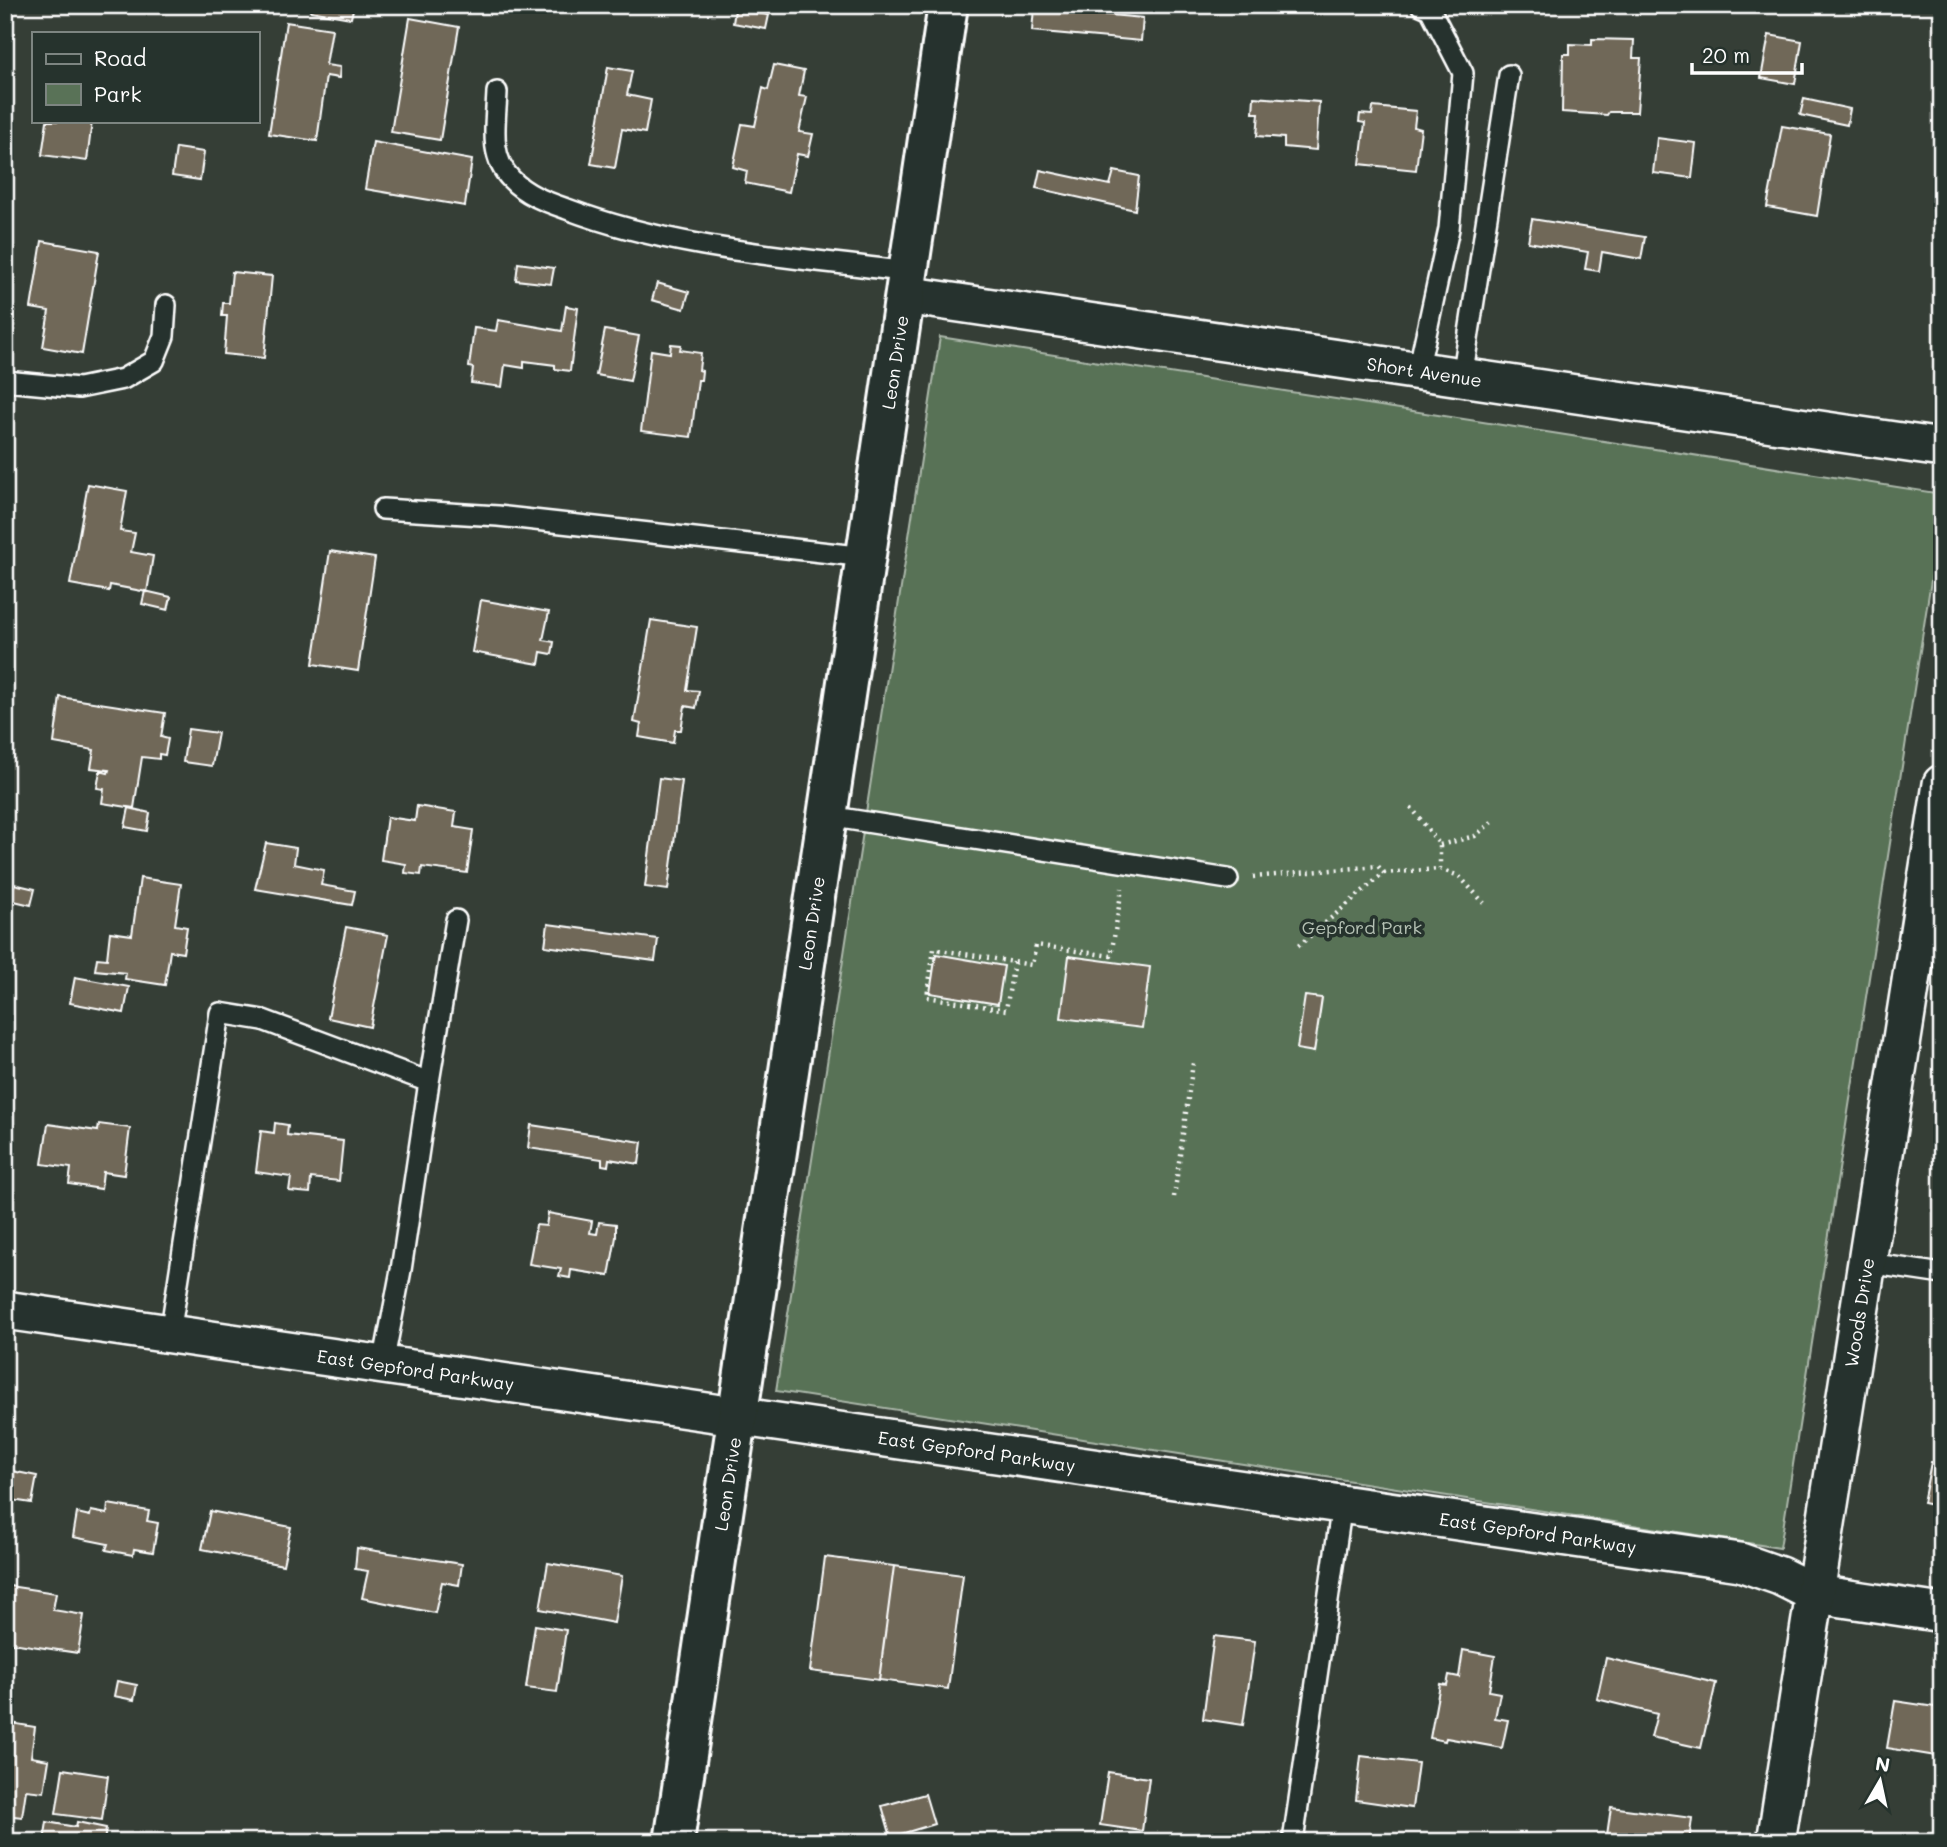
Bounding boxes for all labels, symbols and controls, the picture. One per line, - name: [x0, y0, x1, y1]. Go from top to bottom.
- legend: [32, 32, 259, 122]
- scale bar: [1692, 32, 1802, 76]
- text: 20 m: [1702, 41, 1750, 68]
- text: Road: [94, 44, 146, 71]
- text: Park: [94, 80, 142, 107]
- street label: Leon Drive: [876, 314, 914, 411]
- street label: Short Avenue: [1365, 351, 1484, 392]
- street label: Leon Drive: [792, 875, 830, 972]
- park label: Gepford Park: [1302, 915, 1422, 939]
- street label: Woods Drive: [1839, 1256, 1880, 1369]
- street label: East Gepford Parkway: [316, 1343, 516, 1396]
- street label: East Gepford Parkway: [877, 1425, 1077, 1477]
- street label: Leon Drive: [709, 1435, 746, 1533]
- street label: East Gepford Parkway: [1438, 1506, 1638, 1559]
- north arrow: [1846, 1745, 1916, 1815]
- text: N: [1874, 1750, 1892, 1777]

